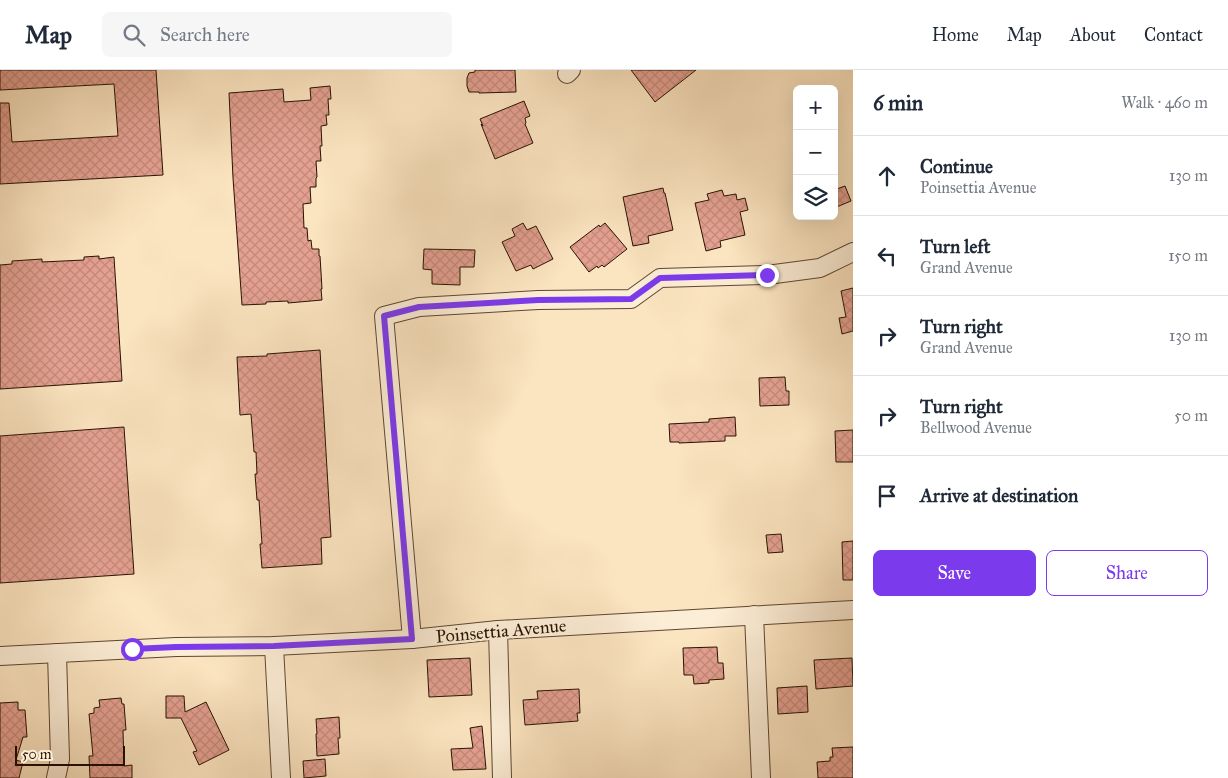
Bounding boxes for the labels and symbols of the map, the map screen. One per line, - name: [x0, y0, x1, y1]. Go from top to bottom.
- route end: [756, 264, 779, 287]
- street label: Poinsettia Avenue: [435, 614, 567, 648]
- route start: [121, 638, 144, 661]
- scale bar: [15, 743, 125, 766]

